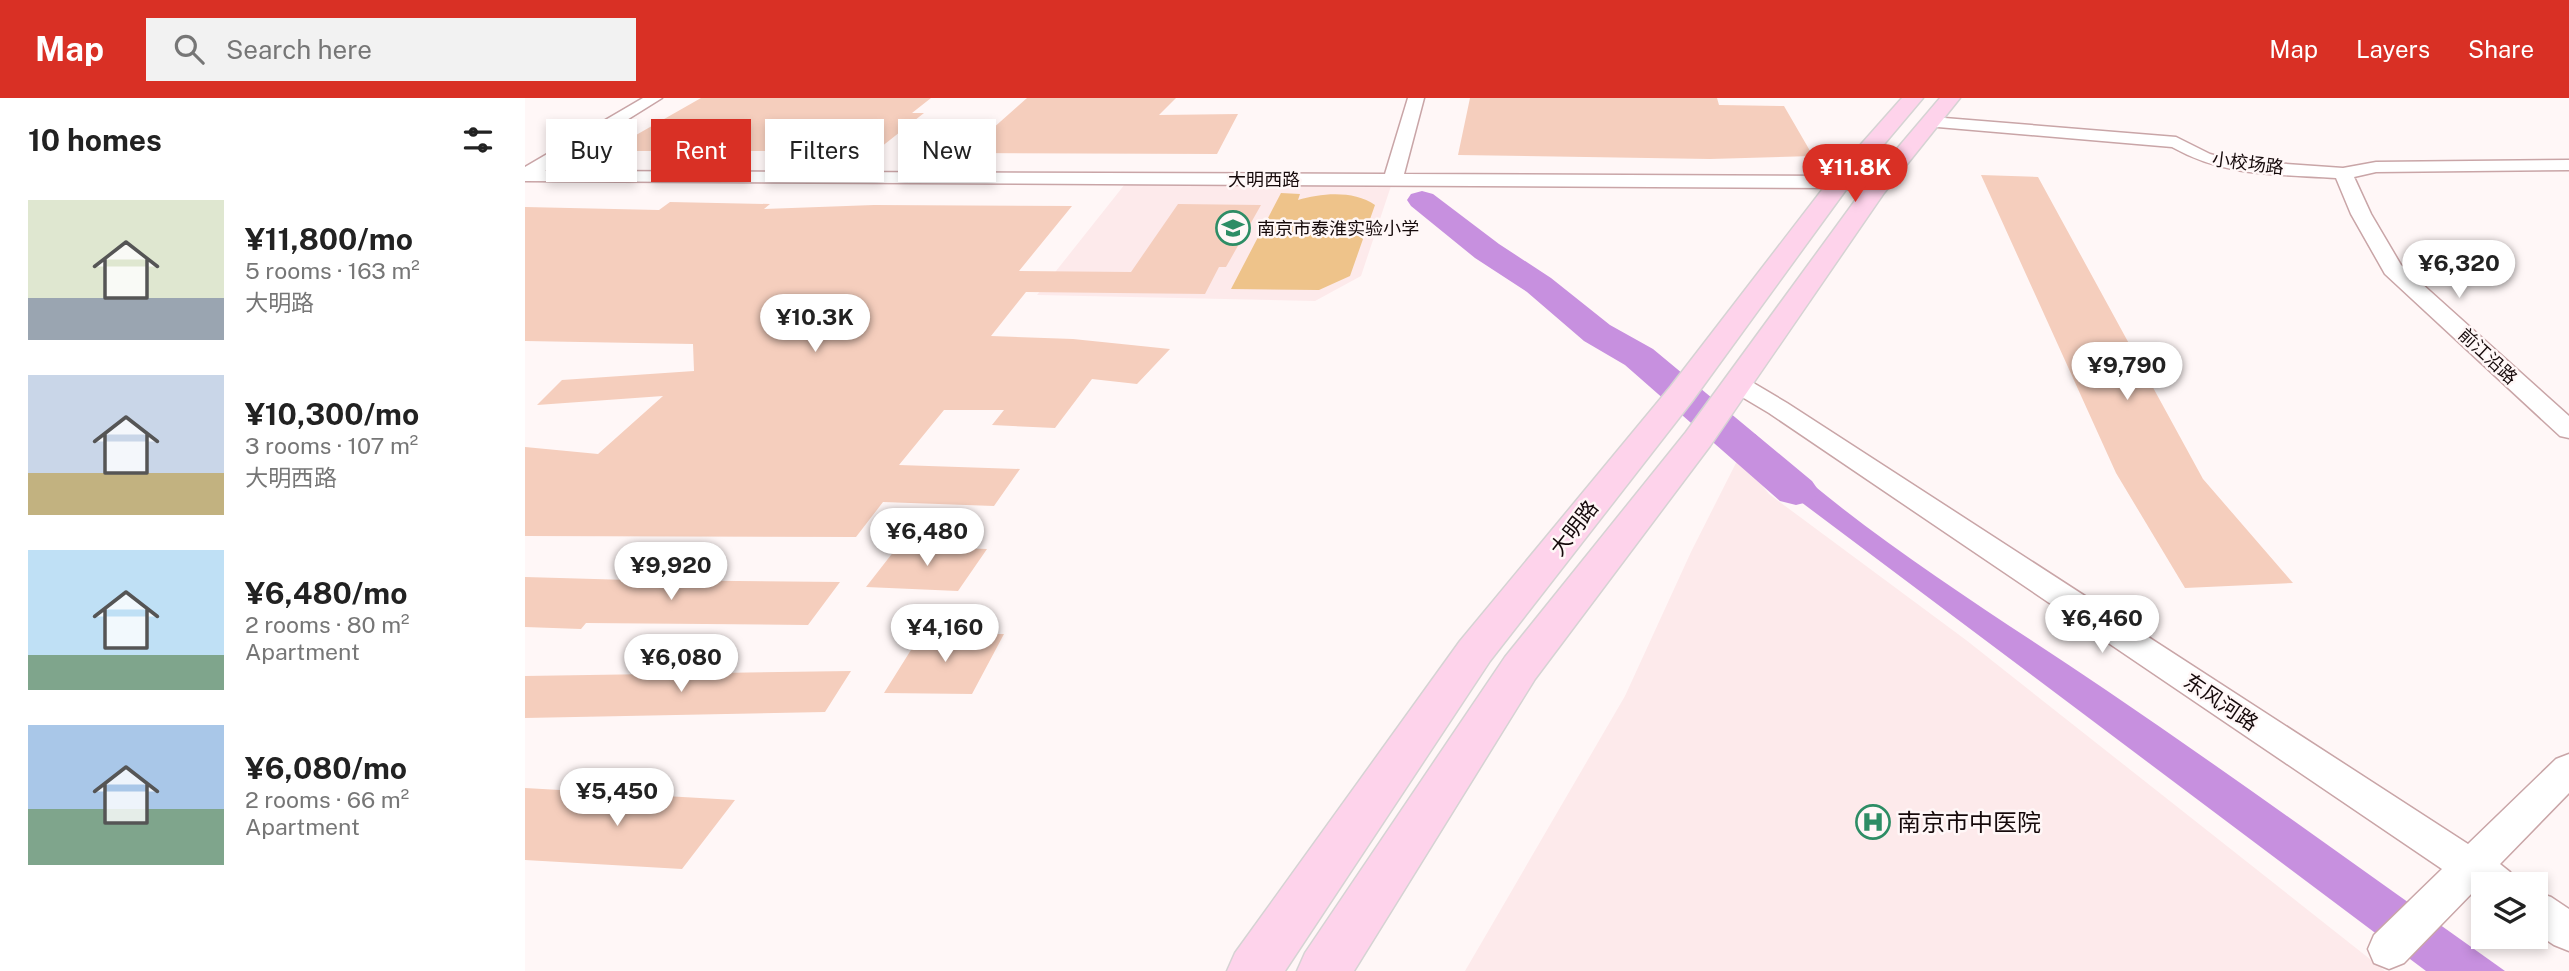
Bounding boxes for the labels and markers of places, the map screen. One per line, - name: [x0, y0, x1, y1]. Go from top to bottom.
- pin: ¥11.8K: [1798, 144, 1912, 204]
- school or university icon: 南京市泰淮实验小学: [1214, 209, 1252, 247]
- place label: 南京市泰淮实验小学: [1257, 218, 1419, 239]
- pin: ¥6,320: [2402, 240, 2516, 300]
- pin: ¥10.3K: [758, 294, 872, 354]
- pin: ¥9,790: [2070, 342, 2184, 402]
- pin: ¥6,480: [870, 508, 984, 568]
- pin: ¥9,920: [614, 542, 728, 602]
- pin: ¥6,460: [2045, 596, 2159, 655]
- pin: ¥4,160: [888, 604, 1002, 664]
- pin: ¥6,080: [624, 634, 738, 694]
- pin: ¥5,450: [560, 768, 674, 828]
- hospital icon: 南京市中医院: [1854, 803, 1892, 841]
- place label: 南京市中医院: [1897, 808, 2041, 836]

